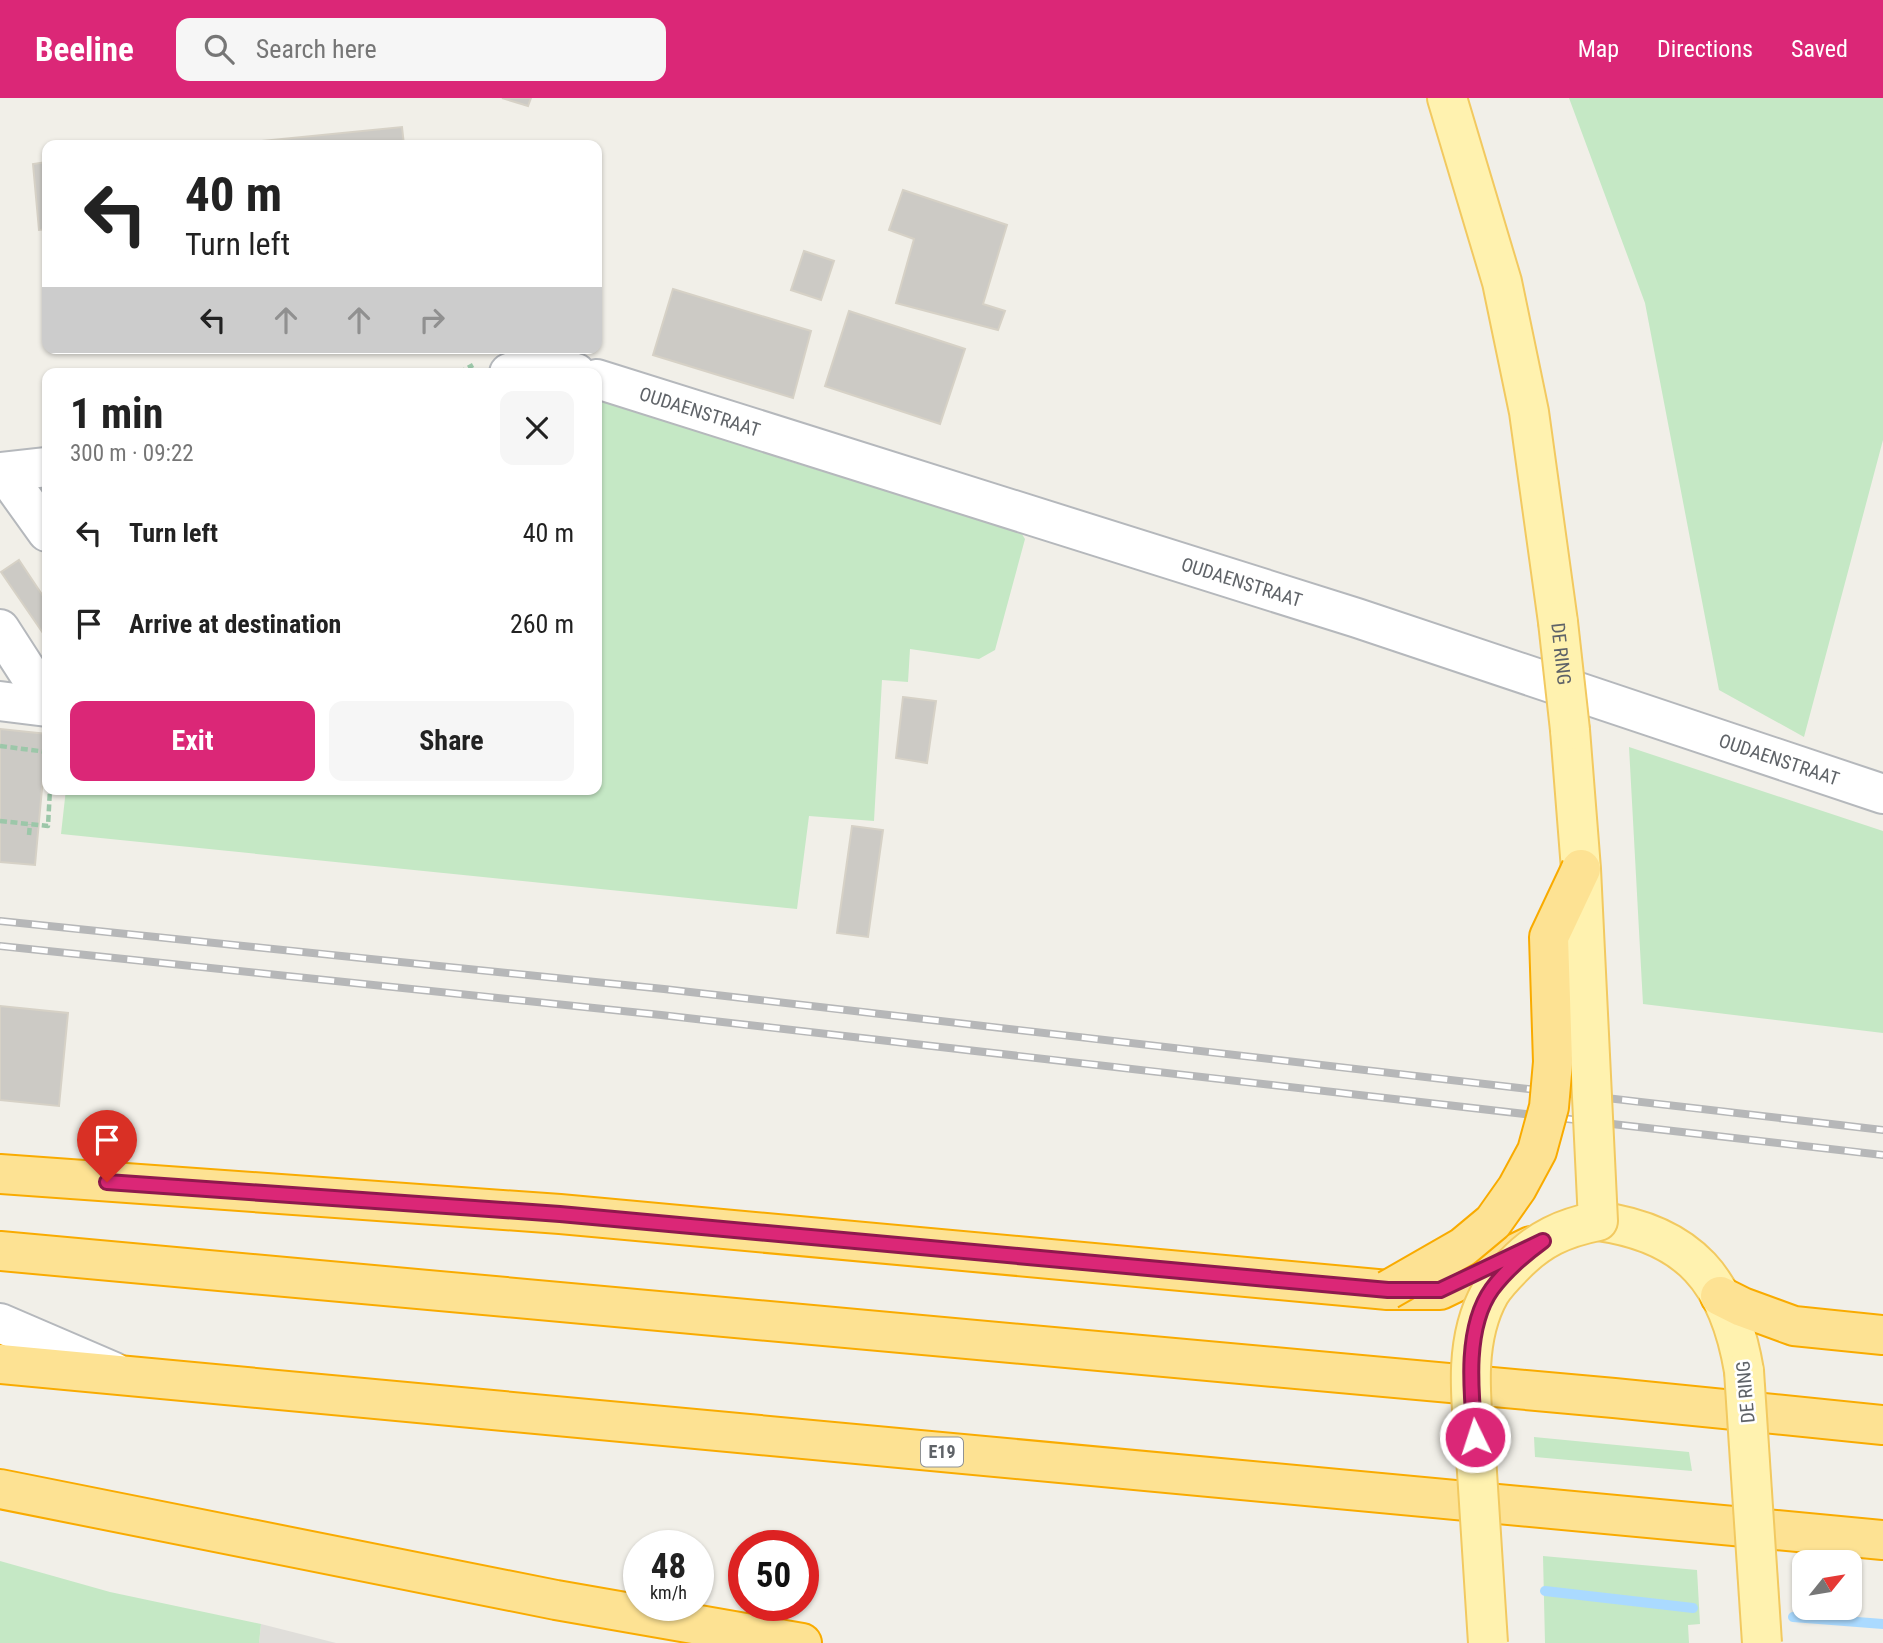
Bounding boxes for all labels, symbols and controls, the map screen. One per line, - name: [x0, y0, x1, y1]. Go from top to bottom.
- search box: [176, 18, 666, 81]
- text: Beeline: [35, 30, 134, 69]
- icon: search: [200, 30, 238, 68]
- text: Search here: [256, 34, 377, 64]
- text: Map: [1578, 35, 1619, 63]
- text: Directions: [1657, 35, 1753, 63]
- text: Saved: [1791, 35, 1848, 63]
- text: 40 m: [185, 166, 282, 223]
- icon: left: [70, 168, 161, 259]
- text: Turn left: [185, 225, 290, 263]
- icon: left: [194, 301, 232, 339]
- icon: ahead: [267, 301, 305, 339]
- icon: ahead: [340, 301, 378, 339]
- icon: right: [413, 301, 451, 339]
- street label: OUDAENSTRAAT: [637, 382, 763, 442]
- text: 1 min: [70, 389, 163, 438]
- button: close: [500, 391, 574, 465]
- text: 300 m · 09:22: [70, 440, 194, 467]
- icon: left: [70, 514, 108, 552]
- text: Turn left: [129, 518, 218, 548]
- text: 40 m: [523, 518, 574, 548]
- street label: OUDAENSTRAAT: [1178, 552, 1305, 612]
- icon: arrive: [70, 605, 108, 643]
- text: Arrive at destination: [129, 609, 341, 639]
- text: 260 m: [510, 609, 574, 639]
- street label: DE RING: [1546, 622, 1576, 686]
- button: Exit: [70, 701, 315, 781]
- button: Share: [329, 701, 574, 781]
- street label: OUDAENSTRAAT: [1716, 729, 1842, 791]
- pin: [77, 1110, 137, 1182]
- icon: arrive: [88, 1121, 126, 1159]
- street label: DE RING: [1731, 1360, 1760, 1424]
- position arrow: [1438, 1400, 1512, 1474]
- road number: E19: [921, 1437, 963, 1466]
- speed limit sign: 50: [728, 1530, 819, 1621]
- text: 48: [651, 1546, 686, 1587]
- north arrow: [1792, 1550, 1862, 1620]
- map controls: [1792, 1550, 1862, 1620]
- text: km/h: [650, 1582, 687, 1603]

